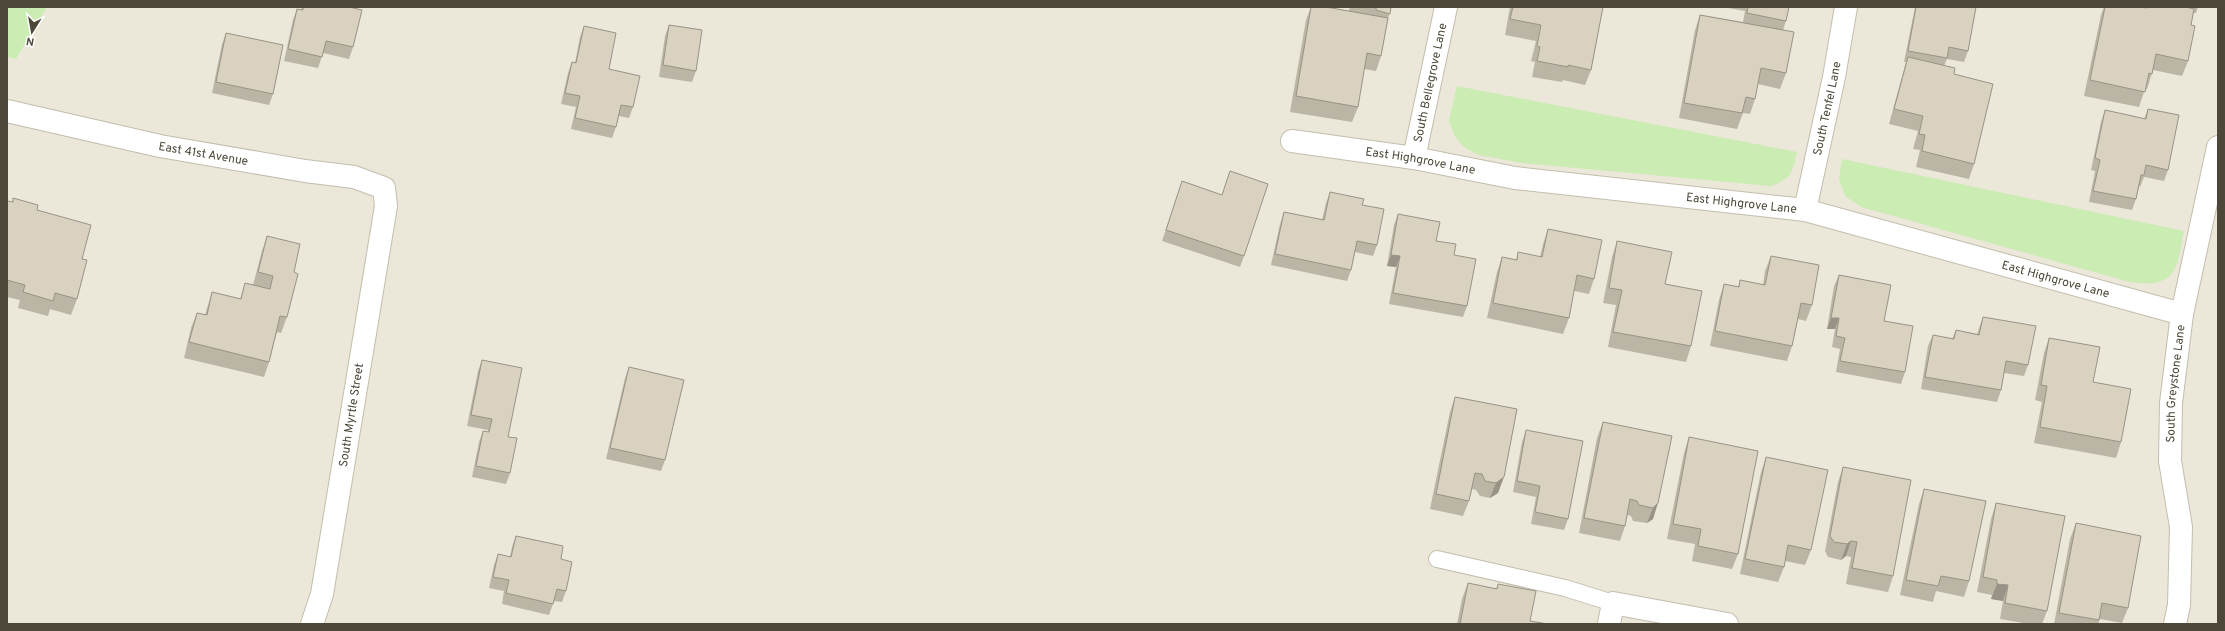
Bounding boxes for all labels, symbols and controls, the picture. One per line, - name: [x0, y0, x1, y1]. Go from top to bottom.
- north arrow: [12, 12, 52, 52]
- street label: South Bellegrove Lane: [1411, 22, 1451, 144]
- text: N: [25, 33, 35, 48]
- street label: South Tenfel Lane: [1810, 60, 1846, 157]
- street label: East 41st Avenue: [157, 139, 249, 170]
- street label: East Highgrove Lane: [1364, 144, 1477, 179]
- street label: East Highgrove Lane: [1685, 190, 1798, 218]
- street label: East Highgrove Lane: [2000, 258, 2111, 303]
- street label: South Greystone Lane: [2163, 324, 2190, 443]
- street label: South Myrtle Street: [336, 362, 368, 468]

